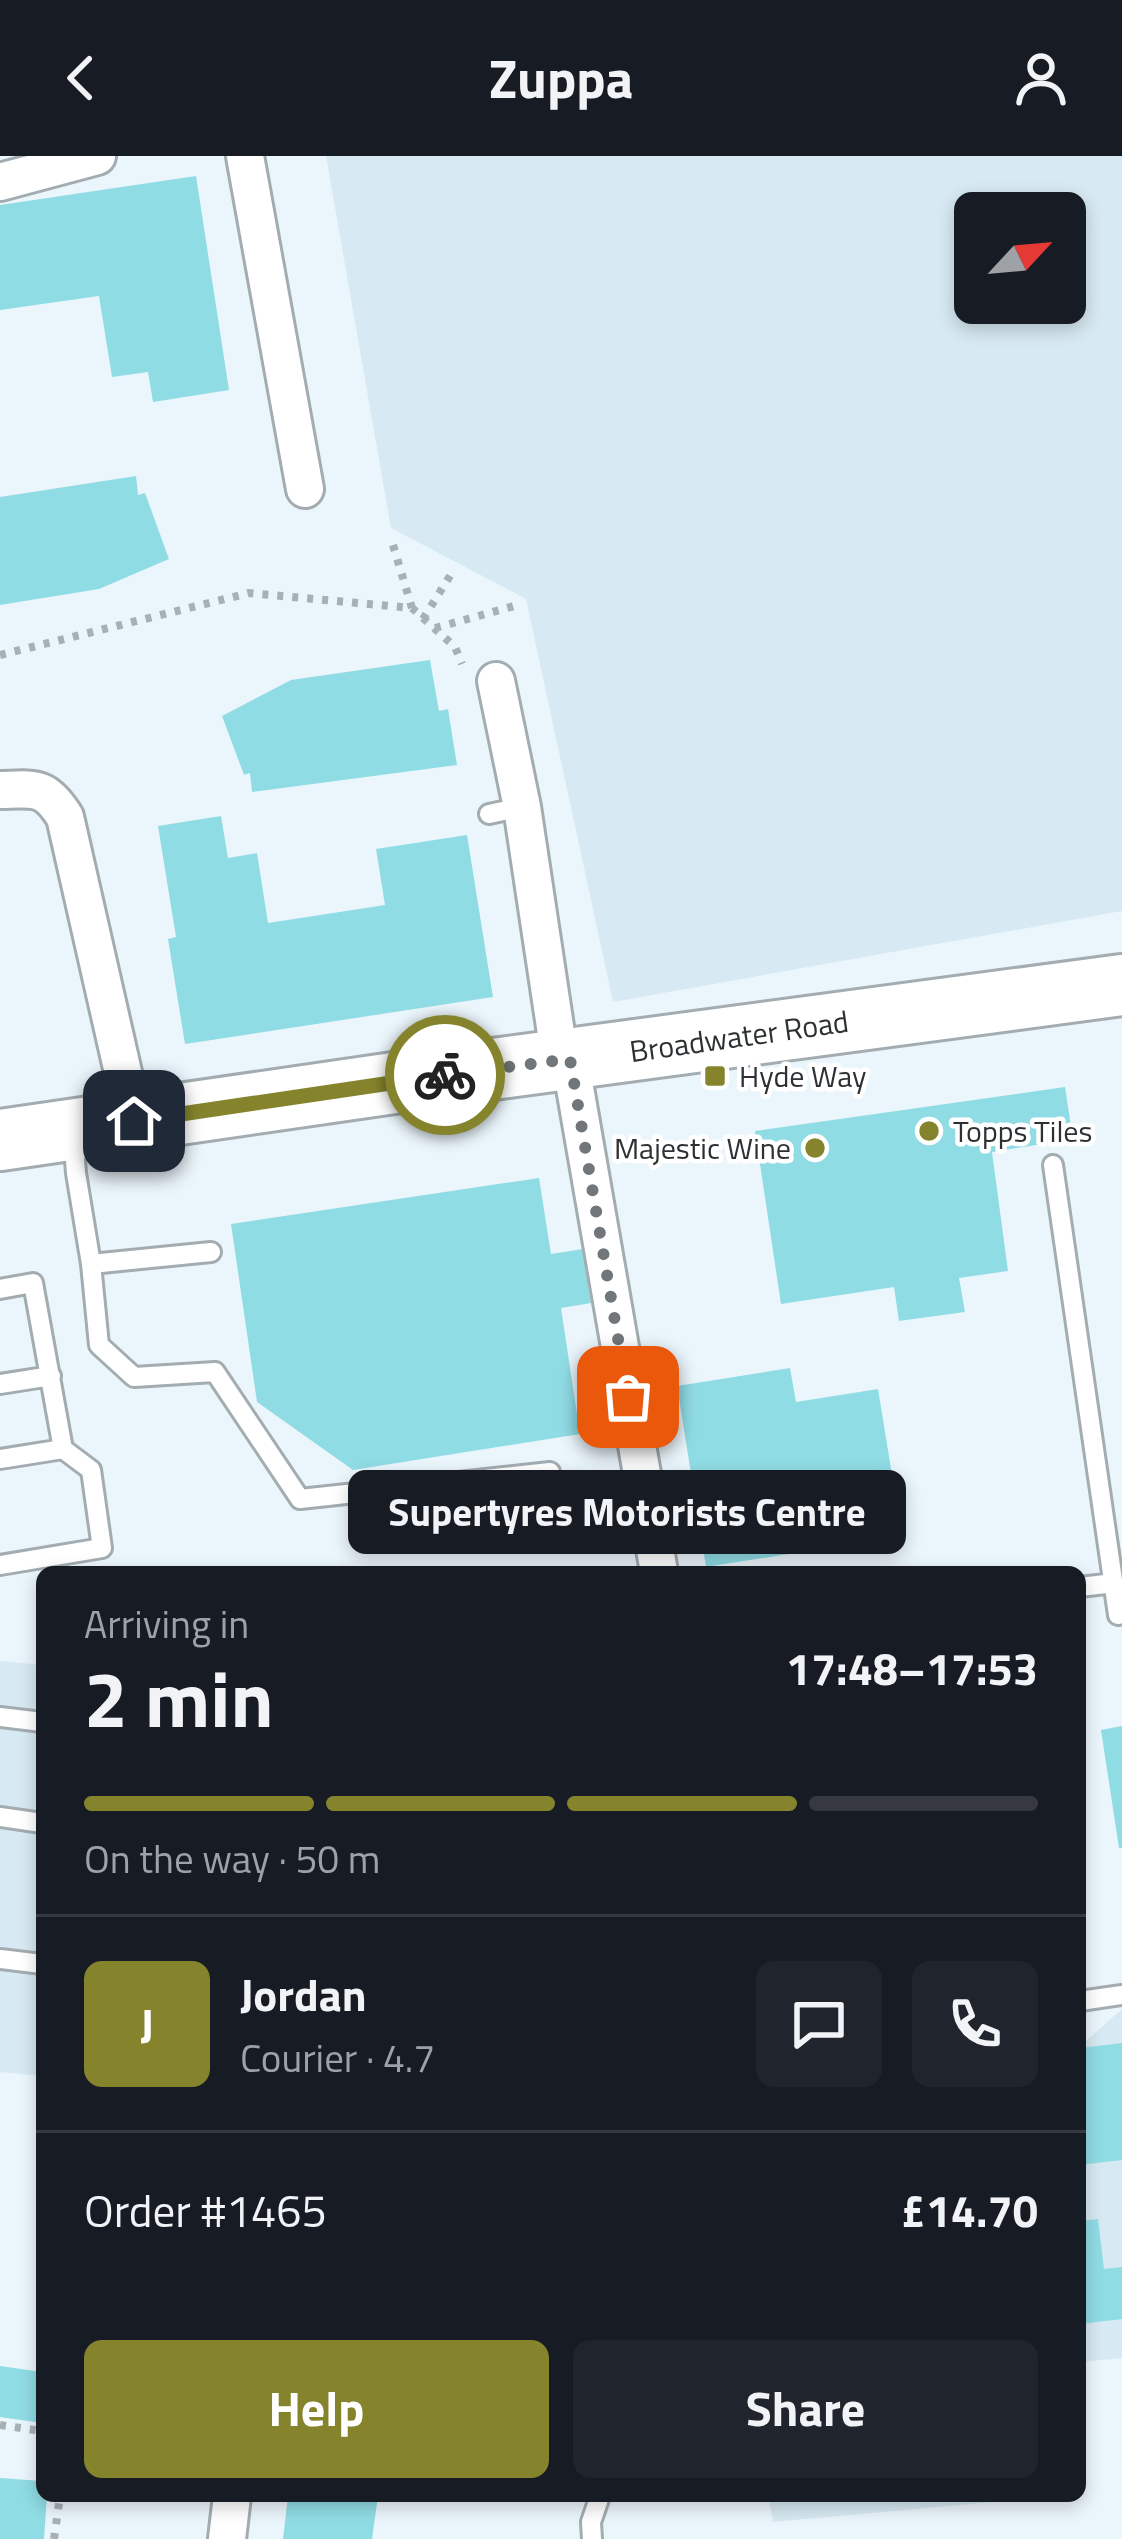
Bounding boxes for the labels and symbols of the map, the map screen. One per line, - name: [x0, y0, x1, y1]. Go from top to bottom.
- north arrow: [954, 192, 1086, 324]
- street label: Broadwater Road: [627, 998, 851, 1074]
- courier: [385, 1015, 505, 1135]
- place label: Hyde Way: [739, 1053, 867, 1099]
- marker: Hyde Way: [702, 1063, 728, 1089]
- pin: [83, 1070, 185, 1172]
- place label: Topps Tiles: [953, 1108, 1092, 1154]
- marker: Topps Tiles: [916, 1118, 942, 1144]
- place label: Majestic Wine: [614, 1125, 791, 1171]
- marker: Majestic Wine: [802, 1135, 828, 1161]
- pin: [577, 1346, 679, 1448]
- callout: Supertyres Motorists Centre: [349, 1469, 907, 1553]

